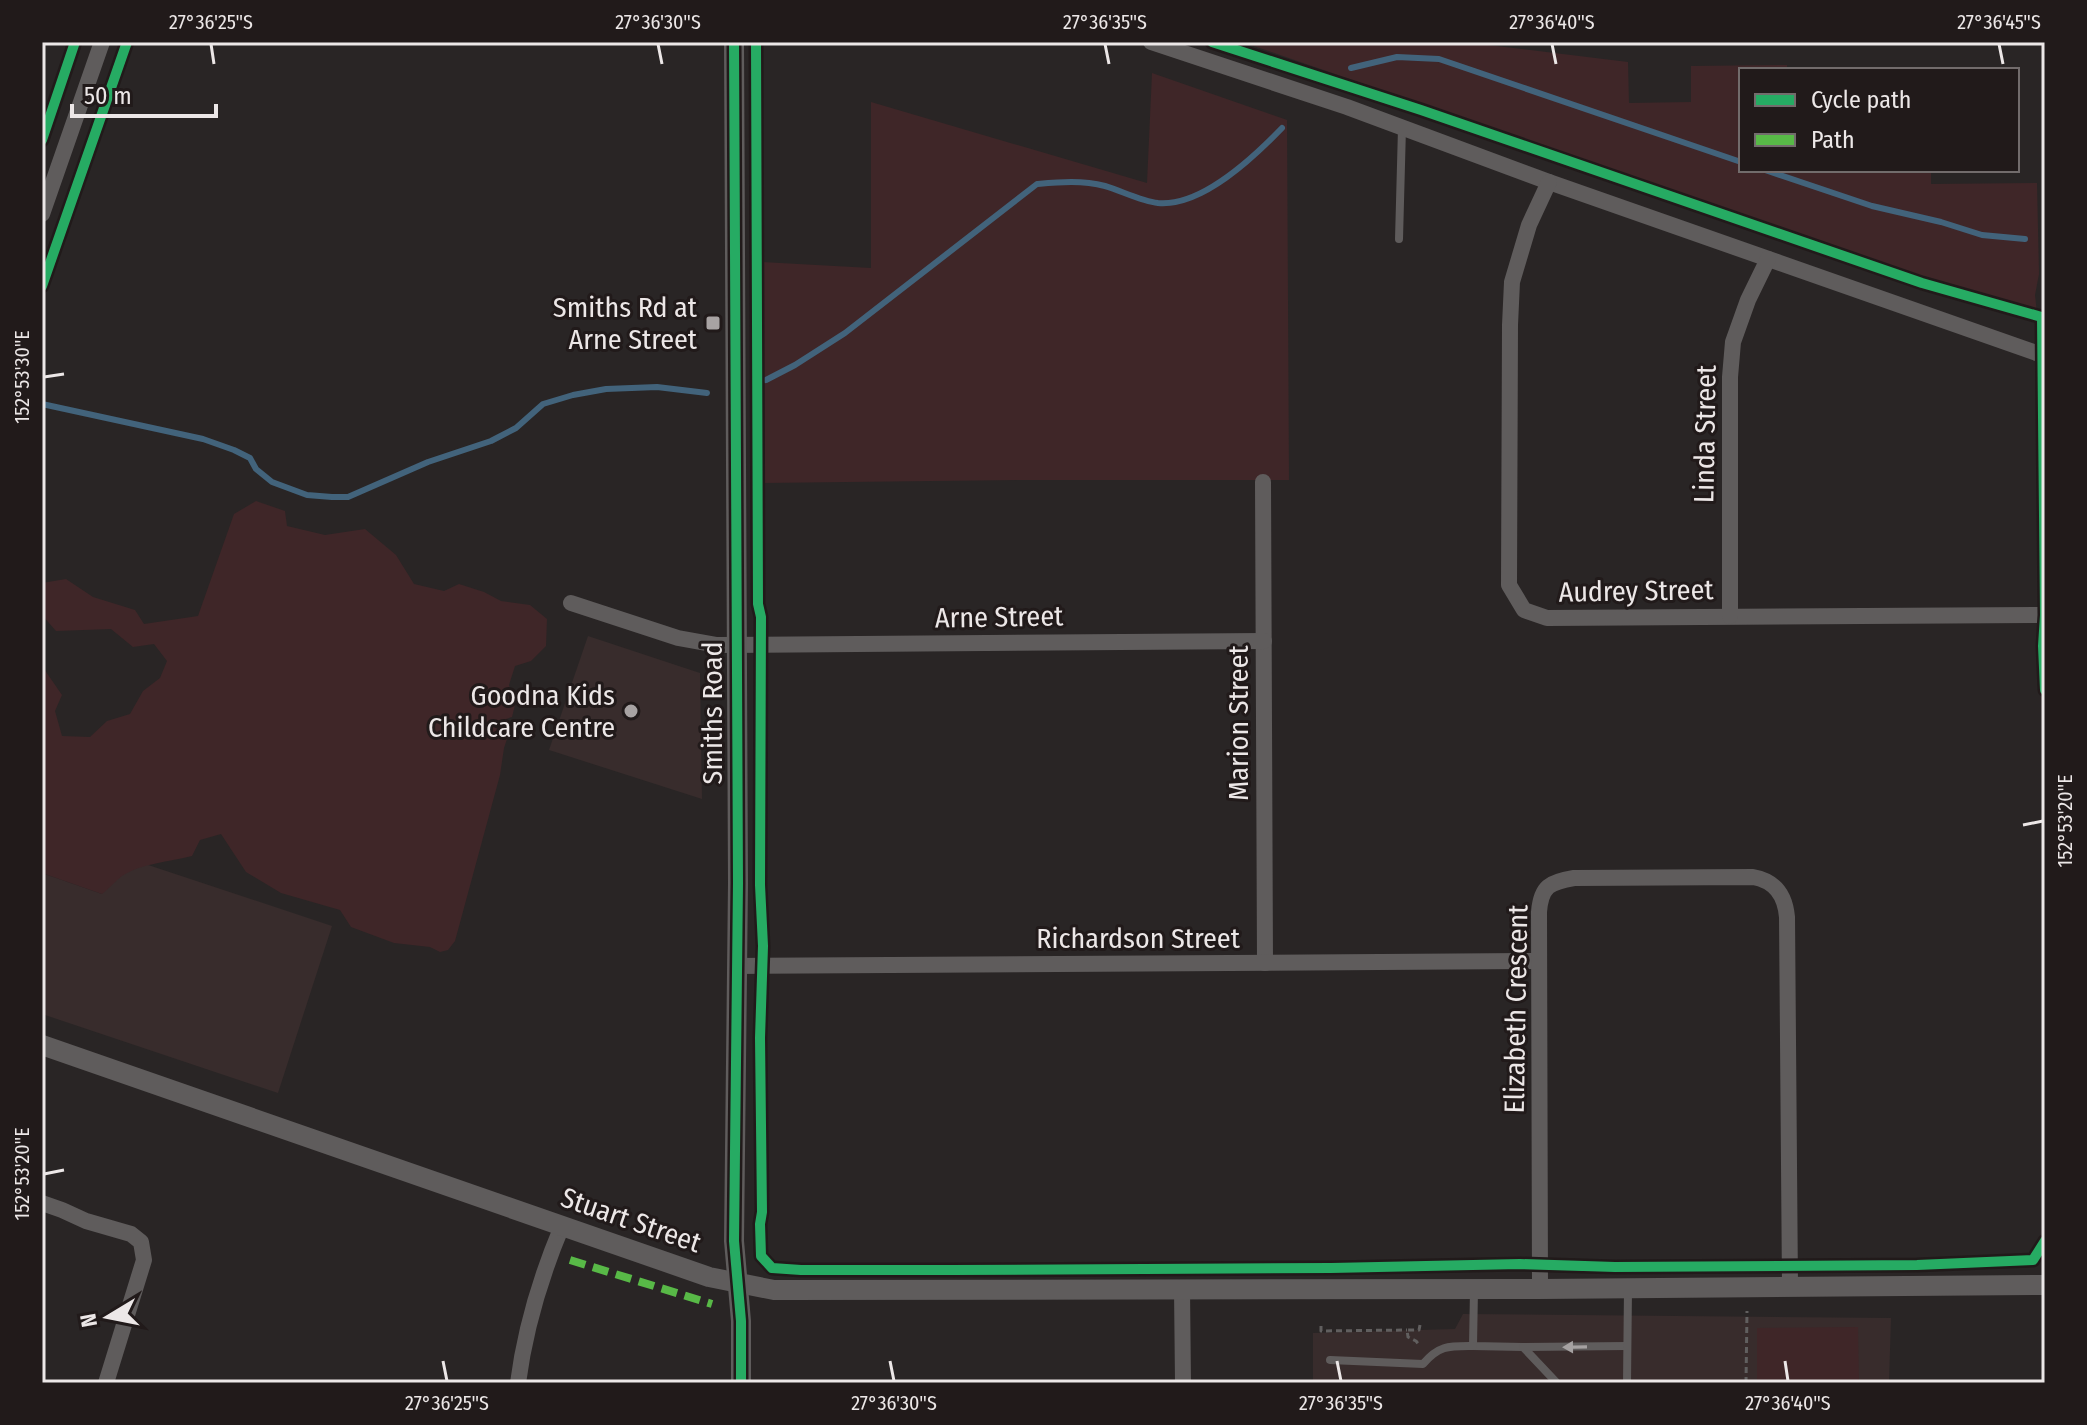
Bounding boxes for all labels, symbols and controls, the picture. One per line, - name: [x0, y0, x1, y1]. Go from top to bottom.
- text: 27°36'25"S: [169, 10, 253, 34]
- text: 27°36'30"S: [615, 10, 701, 34]
- text: 27°36'35"S: [1063, 10, 1147, 34]
- text: 27°36'40"S: [1509, 10, 1595, 34]
- text: 27°36'45"S: [1957, 10, 2041, 34]
- scale bar: [72, 68, 216, 118]
- legend: [1739, 68, 2019, 172]
- text: 50 m: [84, 82, 132, 110]
- text: Cycle path: [1811, 86, 1911, 114]
- text: Path: [1811, 126, 1855, 154]
- place label: Smiths Rd at Arne Street: [553, 291, 698, 356]
- marker: Smiths Rd at Arne Street: [704, 314, 722, 332]
- text: 152°53'30"E: [10, 330, 34, 424]
- street label: Linda Street: [1687, 364, 1723, 503]
- street label: Audrey Street: [1558, 573, 1715, 609]
- street label: Arne Street: [934, 599, 1064, 635]
- street label: Smiths Road: [696, 642, 729, 784]
- street label: Marion Street: [1222, 644, 1255, 801]
- place label: Goodna Kids Childcare Centre: [428, 679, 615, 744]
- marker: Goodna Kids Childcare Centre: [622, 702, 640, 720]
- text: 152°53'20"E: [2053, 774, 2077, 868]
- street label: Elizabeth Crescent: [1498, 903, 1534, 1114]
- street label: Richardson Street: [1036, 922, 1241, 955]
- text: 152°53'20"E: [10, 1127, 34, 1221]
- street label: Stuart Street: [557, 1181, 706, 1260]
- north arrow: [68, 1277, 148, 1357]
- text: N: [74, 1312, 103, 1329]
- one-way arrow: [1562, 1341, 1587, 1353]
- text: 27°36'25"S: [405, 1391, 489, 1415]
- text: 27°36'30"S: [851, 1391, 937, 1415]
- text: 27°36'35"S: [1299, 1391, 1383, 1415]
- text: 27°36'40"S: [1745, 1391, 1831, 1415]

